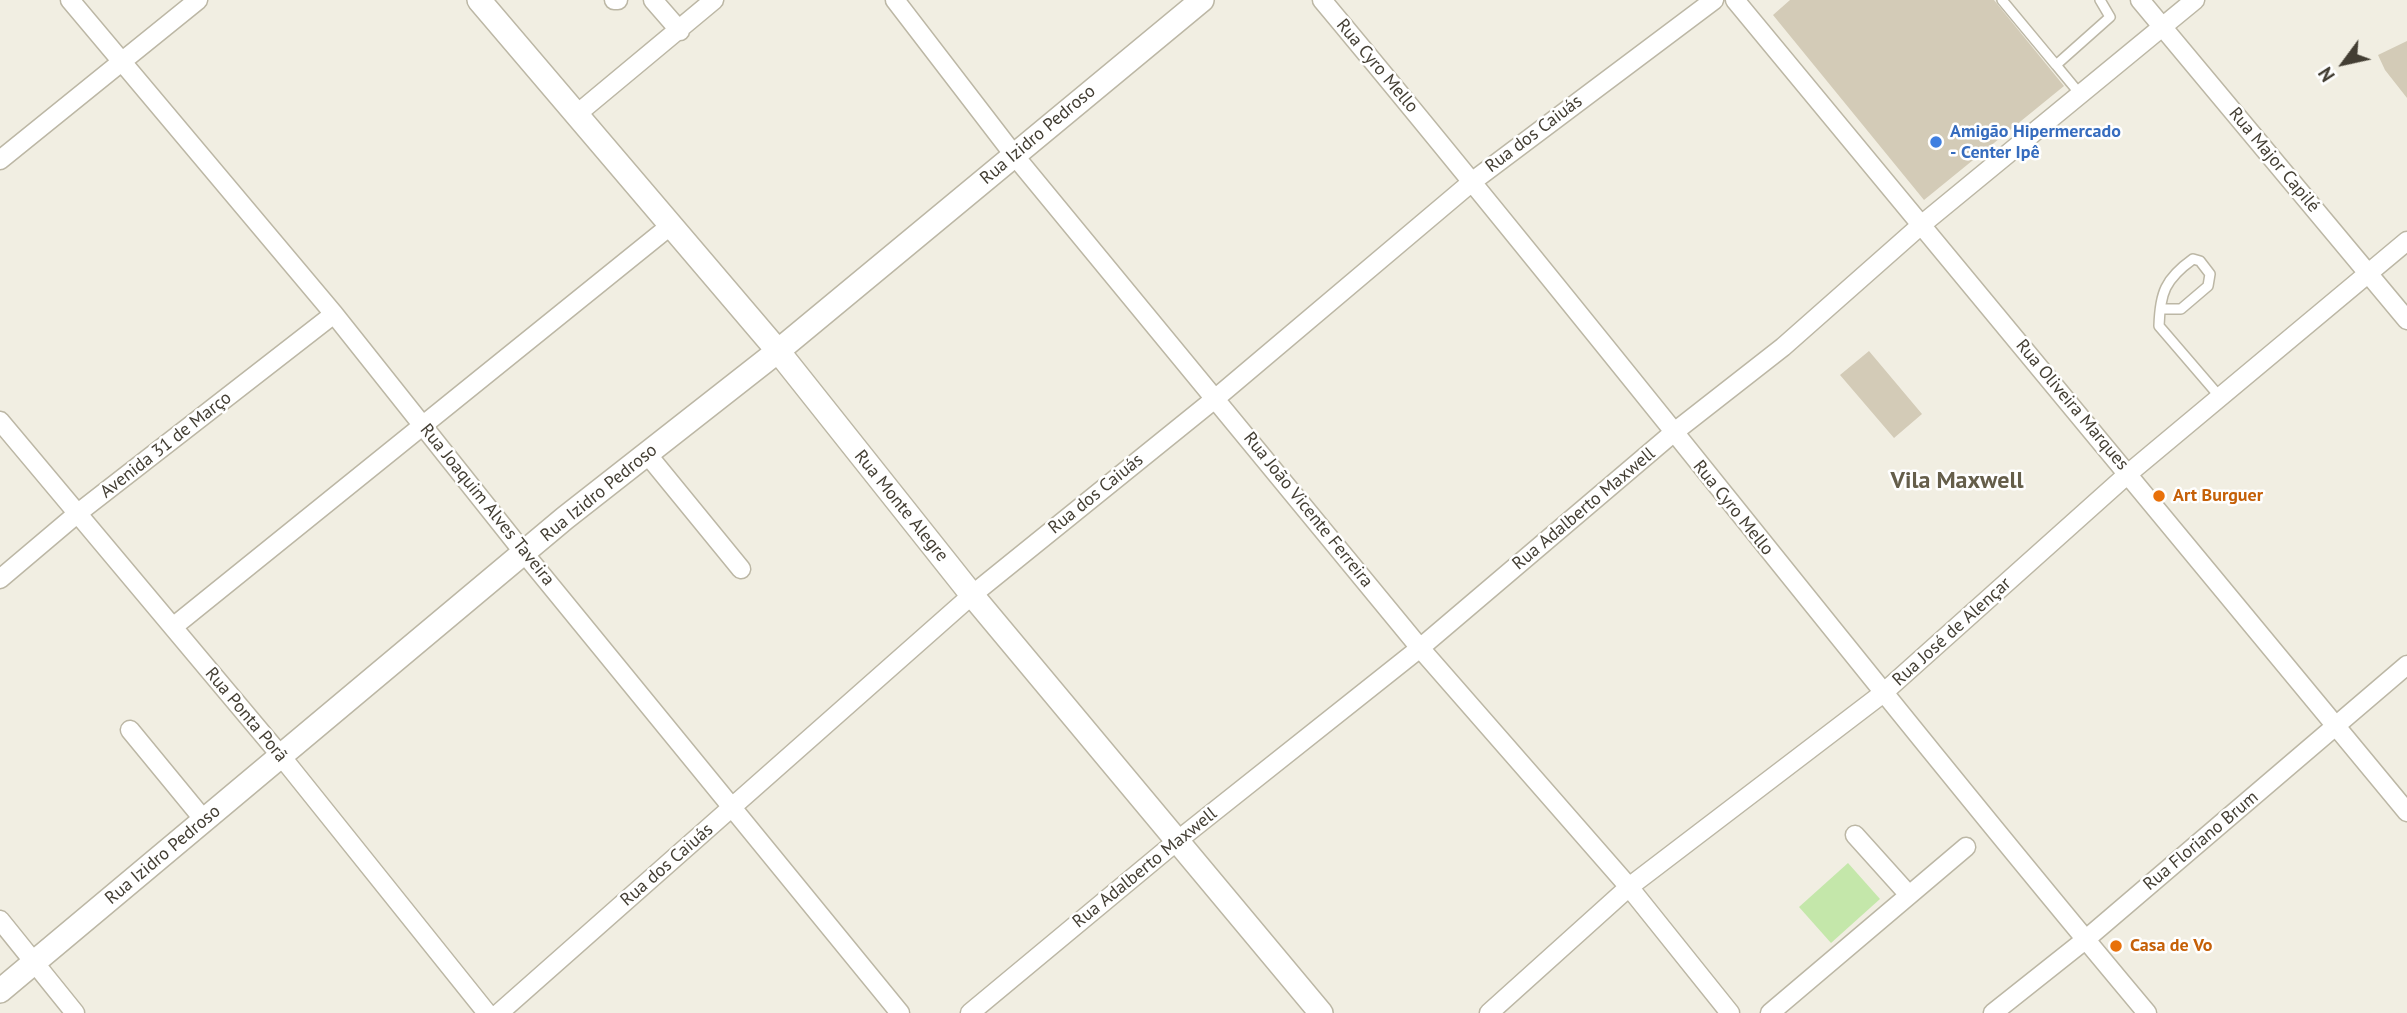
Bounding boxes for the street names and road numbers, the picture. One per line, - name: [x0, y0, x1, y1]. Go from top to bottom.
- street label: Rua Cyro Mello: [1331, 15, 1423, 117]
- street label: Rua Izidro Pedroso: [976, 81, 1100, 189]
- street label: Rua dos Caiuás: [1481, 91, 1587, 177]
- street label: Rua Major Capilé: [2224, 103, 2324, 217]
- street label: Rua Oliveira Marques: [2011, 335, 2133, 475]
- street label: Avenida 31 de Março: [96, 387, 236, 503]
- street label: Rua Joaquim Alves Taveira: [415, 420, 559, 590]
- street label: Rua João Vicente Ferreira: [1239, 428, 1377, 592]
- street label: Rua Izidro Pedroso: [536, 439, 662, 547]
- street label: Rua Adalberto Maxwell: [1508, 443, 1660, 575]
- street label: Rua Monte Alegre: [849, 446, 953, 566]
- street label: Rua dos Caiuás: [1044, 449, 1148, 539]
- street label: Rua Cyro Mello: [1688, 456, 1778, 560]
- street label: Rua José de Alençar: [1888, 573, 2016, 691]
- street label: Rua Ponta Porã: [200, 663, 292, 767]
- street label: Rua Floriano Brum: [2139, 787, 2263, 895]
- street label: Rua Izidro Pedroso: [101, 801, 225, 909]
- street label: Rua Adalberto Maxwell: [1069, 803, 1221, 933]
- street label: Rua dos Caiuás: [616, 819, 718, 911]

